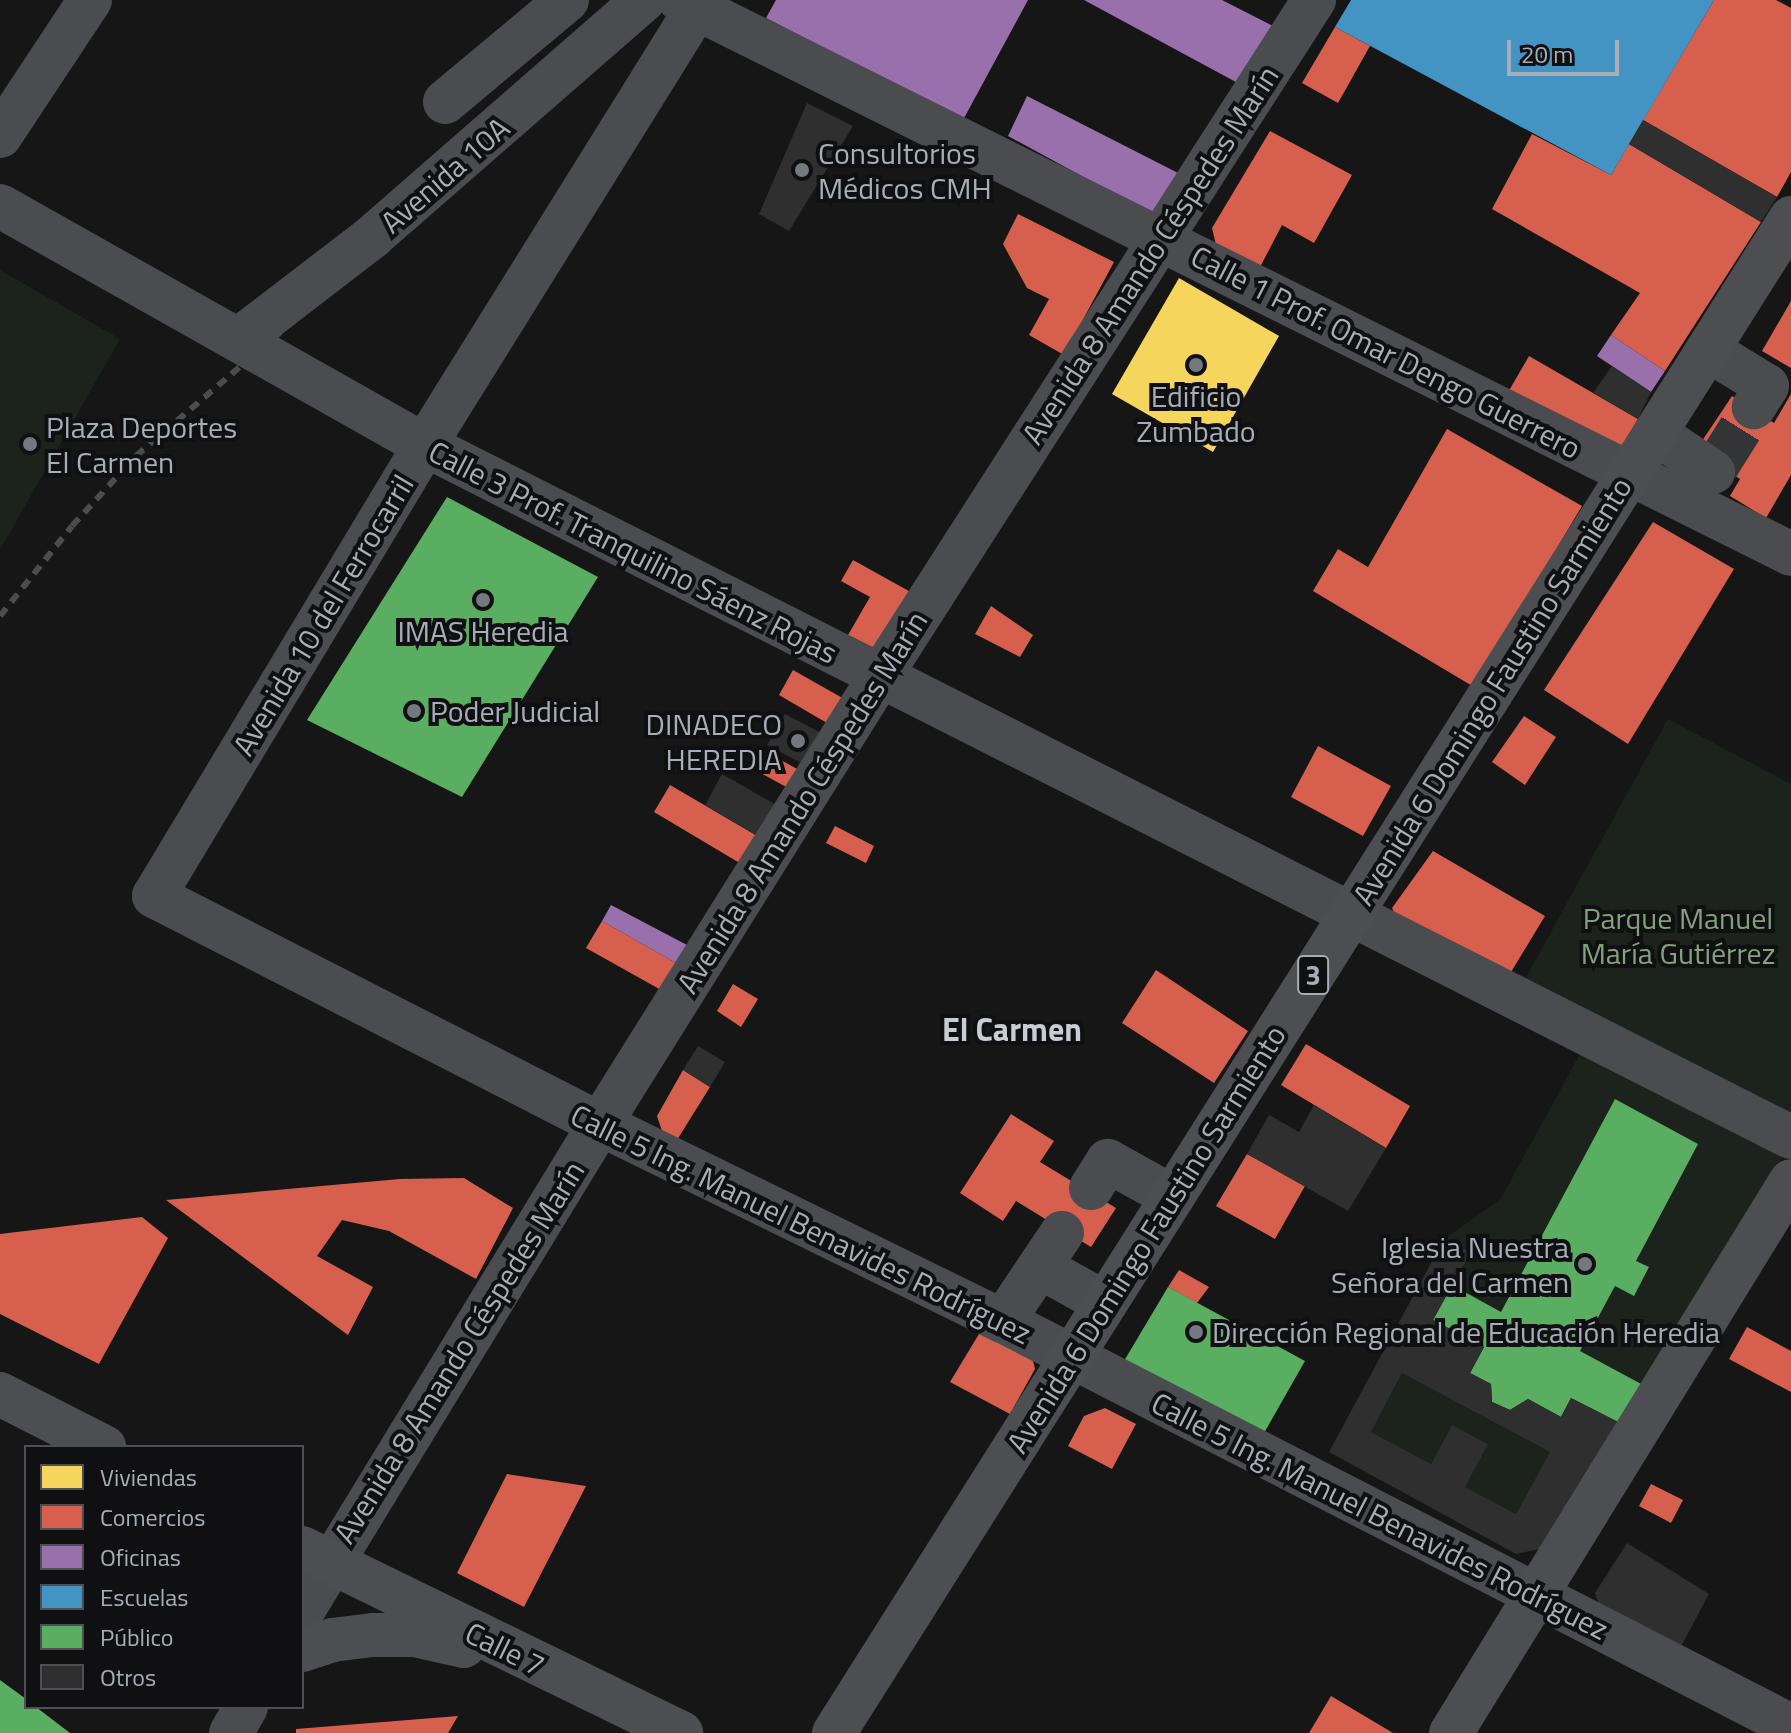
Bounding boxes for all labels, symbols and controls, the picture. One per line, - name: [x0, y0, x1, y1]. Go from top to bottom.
- scale bar: [1511, 24, 1623, 74]
- text: 20 m: [1521, 36, 1573, 72]
- street label: Avenida 8 Amando Céspedes Marín: [1014, 59, 1286, 451]
- street label: Avenida 10A: [373, 109, 517, 241]
- place label: Consultorios Médicos CMH: [818, 135, 992, 206]
- marker: Consultorios Médicos CMH: [793, 161, 811, 179]
- street label: Calle 1 Prof. Omar Dengo Guerrero: [1185, 238, 1587, 466]
- marker: Edificio Zumbado: [1187, 356, 1205, 374]
- place label: Edificio Zumbado: [1136, 378, 1256, 448]
- place label: Plaza Deportes El Carmen: [46, 409, 237, 480]
- street label: Calle 3 Prof. Tranquilino Sáenz Rojas: [423, 433, 843, 671]
- marker: Plaza Deportes El Carmen: [21, 435, 39, 453]
- street label: Avenida 10 del Ferrocarril: [225, 468, 421, 762]
- street label: Avenida 6 Domingo Faustino Sarmiento: [1345, 471, 1639, 911]
- marker: IMAS Heredia: [474, 591, 492, 609]
- street label: Avenida 8 Amando Céspedes Marín: [669, 604, 935, 1000]
- place label: IMAS Heredia: [397, 613, 569, 649]
- place label: Poder Judicial: [430, 693, 600, 729]
- marker: Poder Judicial: [405, 702, 423, 720]
- place label: DINADECO HEREDIA: [646, 706, 782, 776]
- marker: DINADECO HEREDIA: [789, 732, 807, 750]
- park label: Parque Manuel María Gutiérrez: [1581, 900, 1775, 970]
- road number: 3: [1297, 951, 1329, 999]
- district label: El Carmen: [942, 1010, 1082, 1048]
- street label: Avenida 6 Domingo Faustino Sarmiento: [999, 1019, 1293, 1459]
- street label: Calle 5 Ing. Manuel Benavides Rodríguez: [565, 1097, 1037, 1351]
- street label: Avenida 8 Amando Céspedes Marín: [326, 1154, 592, 1550]
- place label: Iglesia Nuestra Señora del Carmen: [1331, 1229, 1569, 1300]
- marker: Iglesia Nuestra Señora del Carmen: [1576, 1255, 1594, 1273]
- place label: Dirección Regional de Educación Heredia: [1212, 1314, 1720, 1350]
- marker: Dirección Regional de Educación Heredia: [1187, 1323, 1205, 1341]
- street label: Calle 5 Ing. Manuel Benavides Rodríguez: [1146, 1385, 1614, 1647]
- legend: [24, 1445, 304, 1709]
- text: Viviendas: [100, 1459, 197, 1495]
- text: Comercios: [100, 1499, 205, 1535]
- text: Oficinas: [100, 1539, 181, 1575]
- text: Escuelas: [100, 1579, 189, 1615]
- street label: Calle 7: [459, 1614, 551, 1684]
- text: Público: [100, 1619, 173, 1655]
- text: Otros: [100, 1659, 156, 1695]

